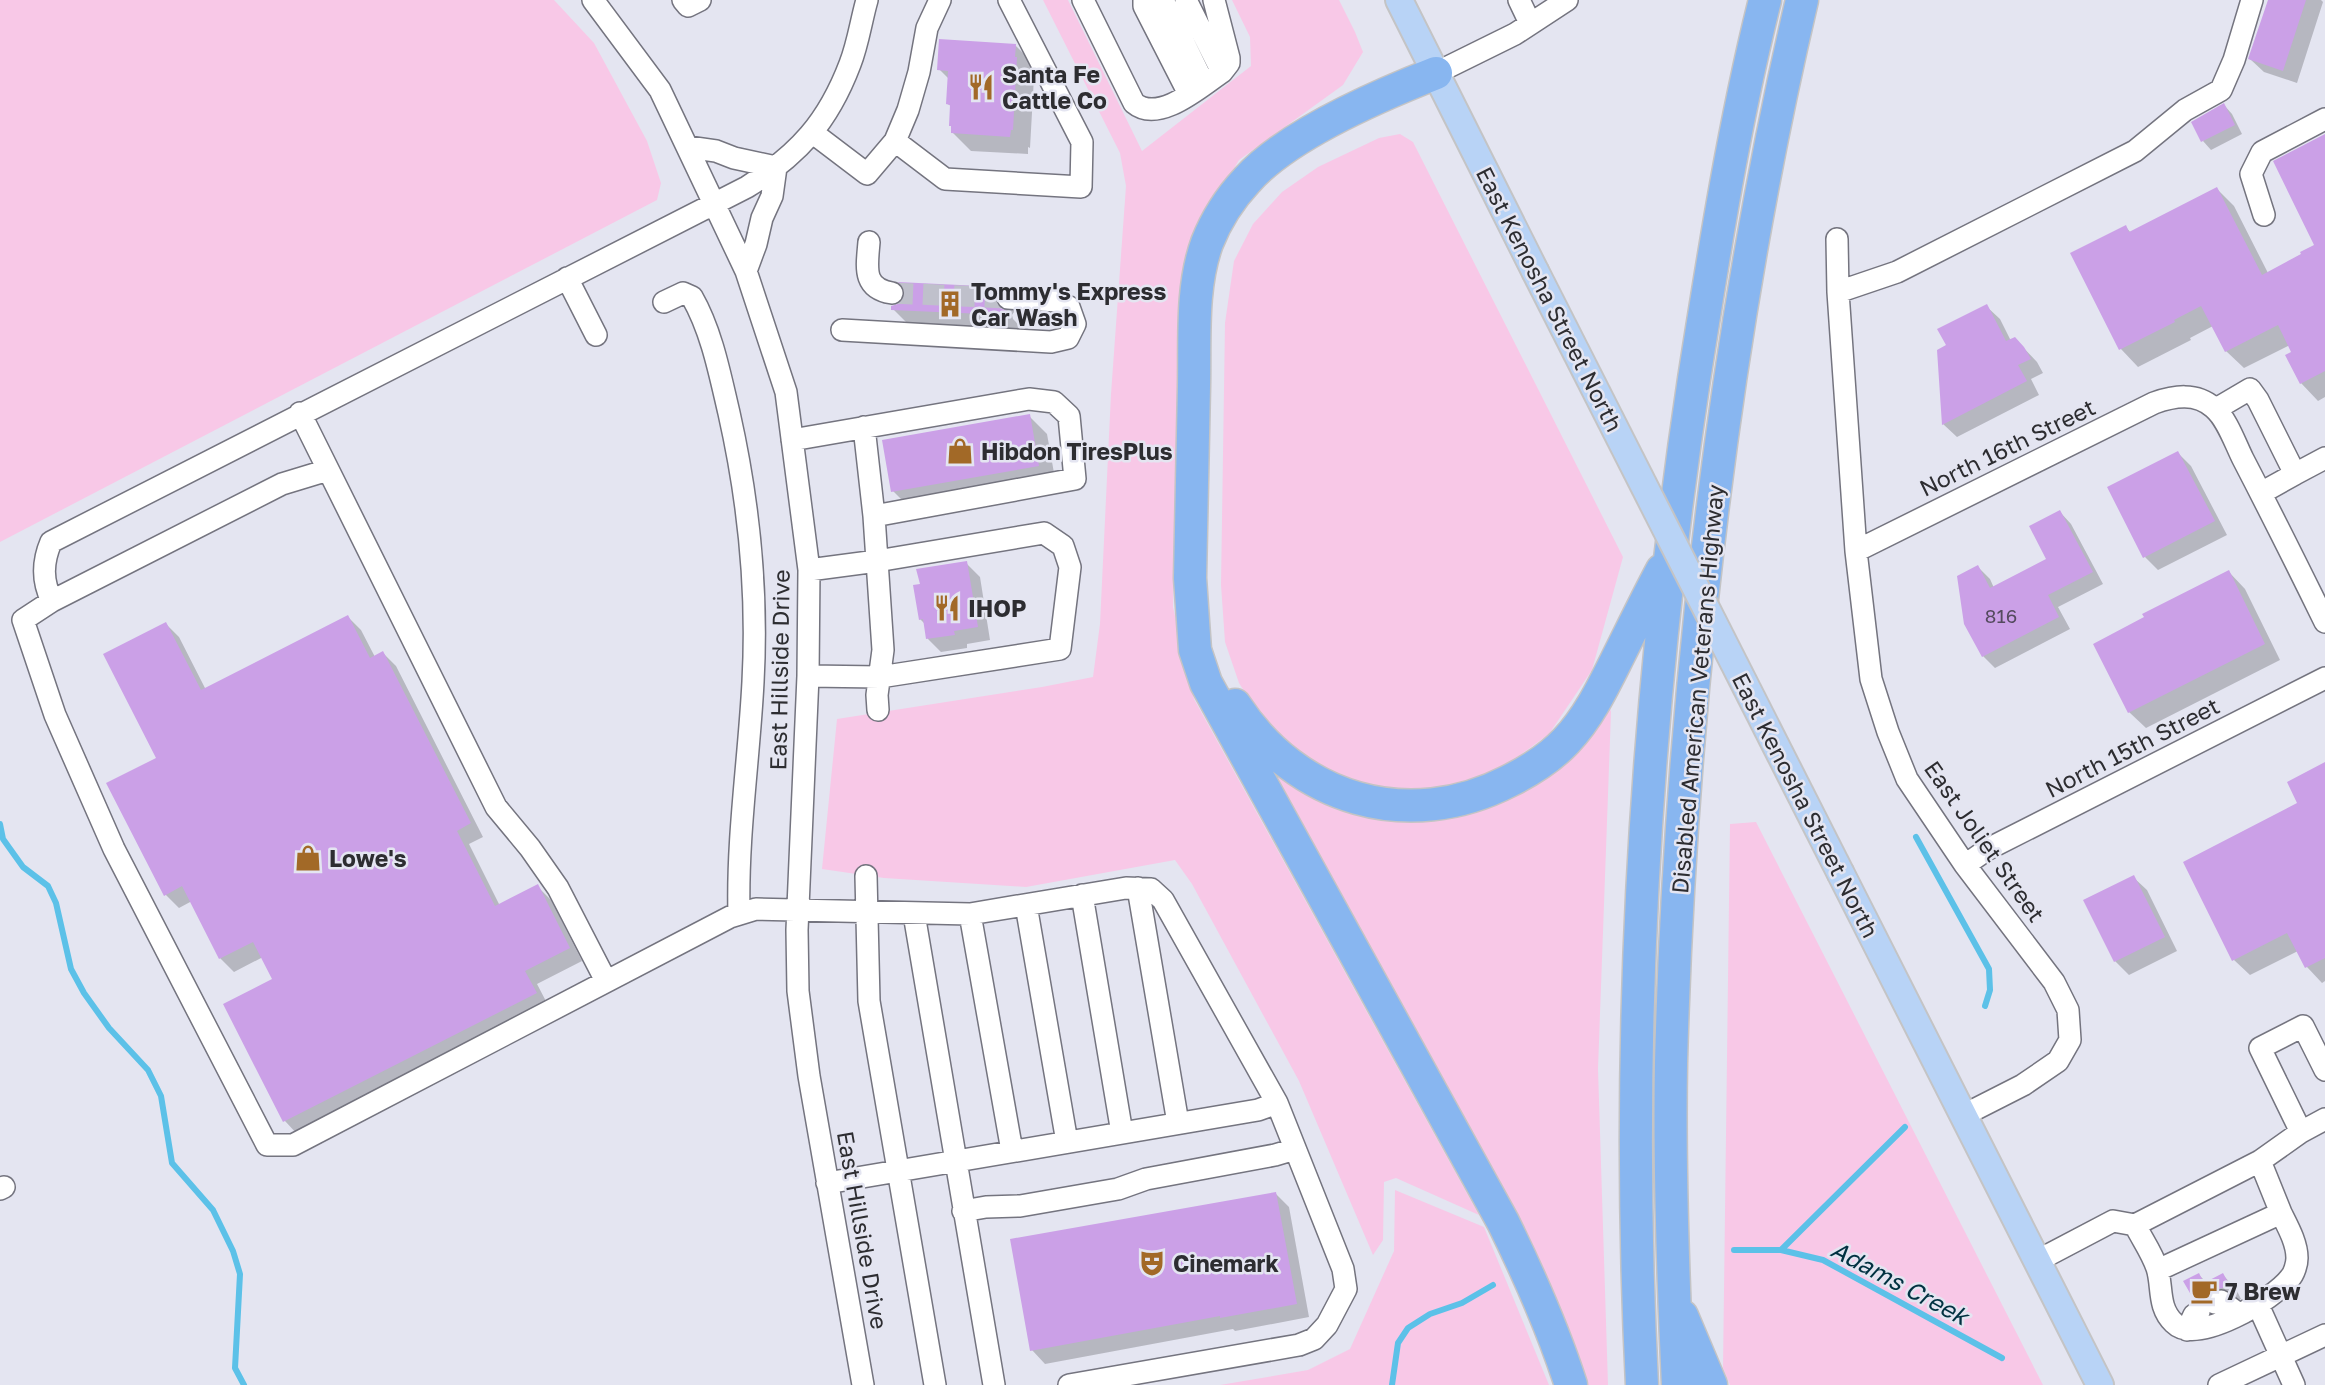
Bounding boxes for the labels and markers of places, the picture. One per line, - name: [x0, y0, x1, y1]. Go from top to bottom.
- place label: Santa Fe Cattle Co: [1002, 60, 1107, 114]
- restaurant icon: Santa Fe Cattle Co: [966, 72, 996, 102]
- place label: Tommy's Express Car Wash: [971, 277, 1166, 331]
- building icon: Tommy's Express Car Wash: [935, 289, 965, 319]
- shop icon: Hibdon TiresPlus: [945, 436, 975, 466]
- place label: Hibdon TiresPlus: [981, 437, 1173, 465]
- restaurant icon: IHOP: [932, 593, 962, 623]
- place label: IHOP: [968, 594, 1026, 622]
- shop icon: Lowe's: [293, 843, 323, 873]
- place label: Lowe's: [329, 844, 407, 872]
- theatre icon: Cinemark: [1137, 1248, 1167, 1278]
- place label: Cinemark: [1173, 1249, 1280, 1277]
- cafe icon: 7 Brew: [2189, 1276, 2219, 1306]
- place label: 7 Brew: [2225, 1277, 2301, 1305]

